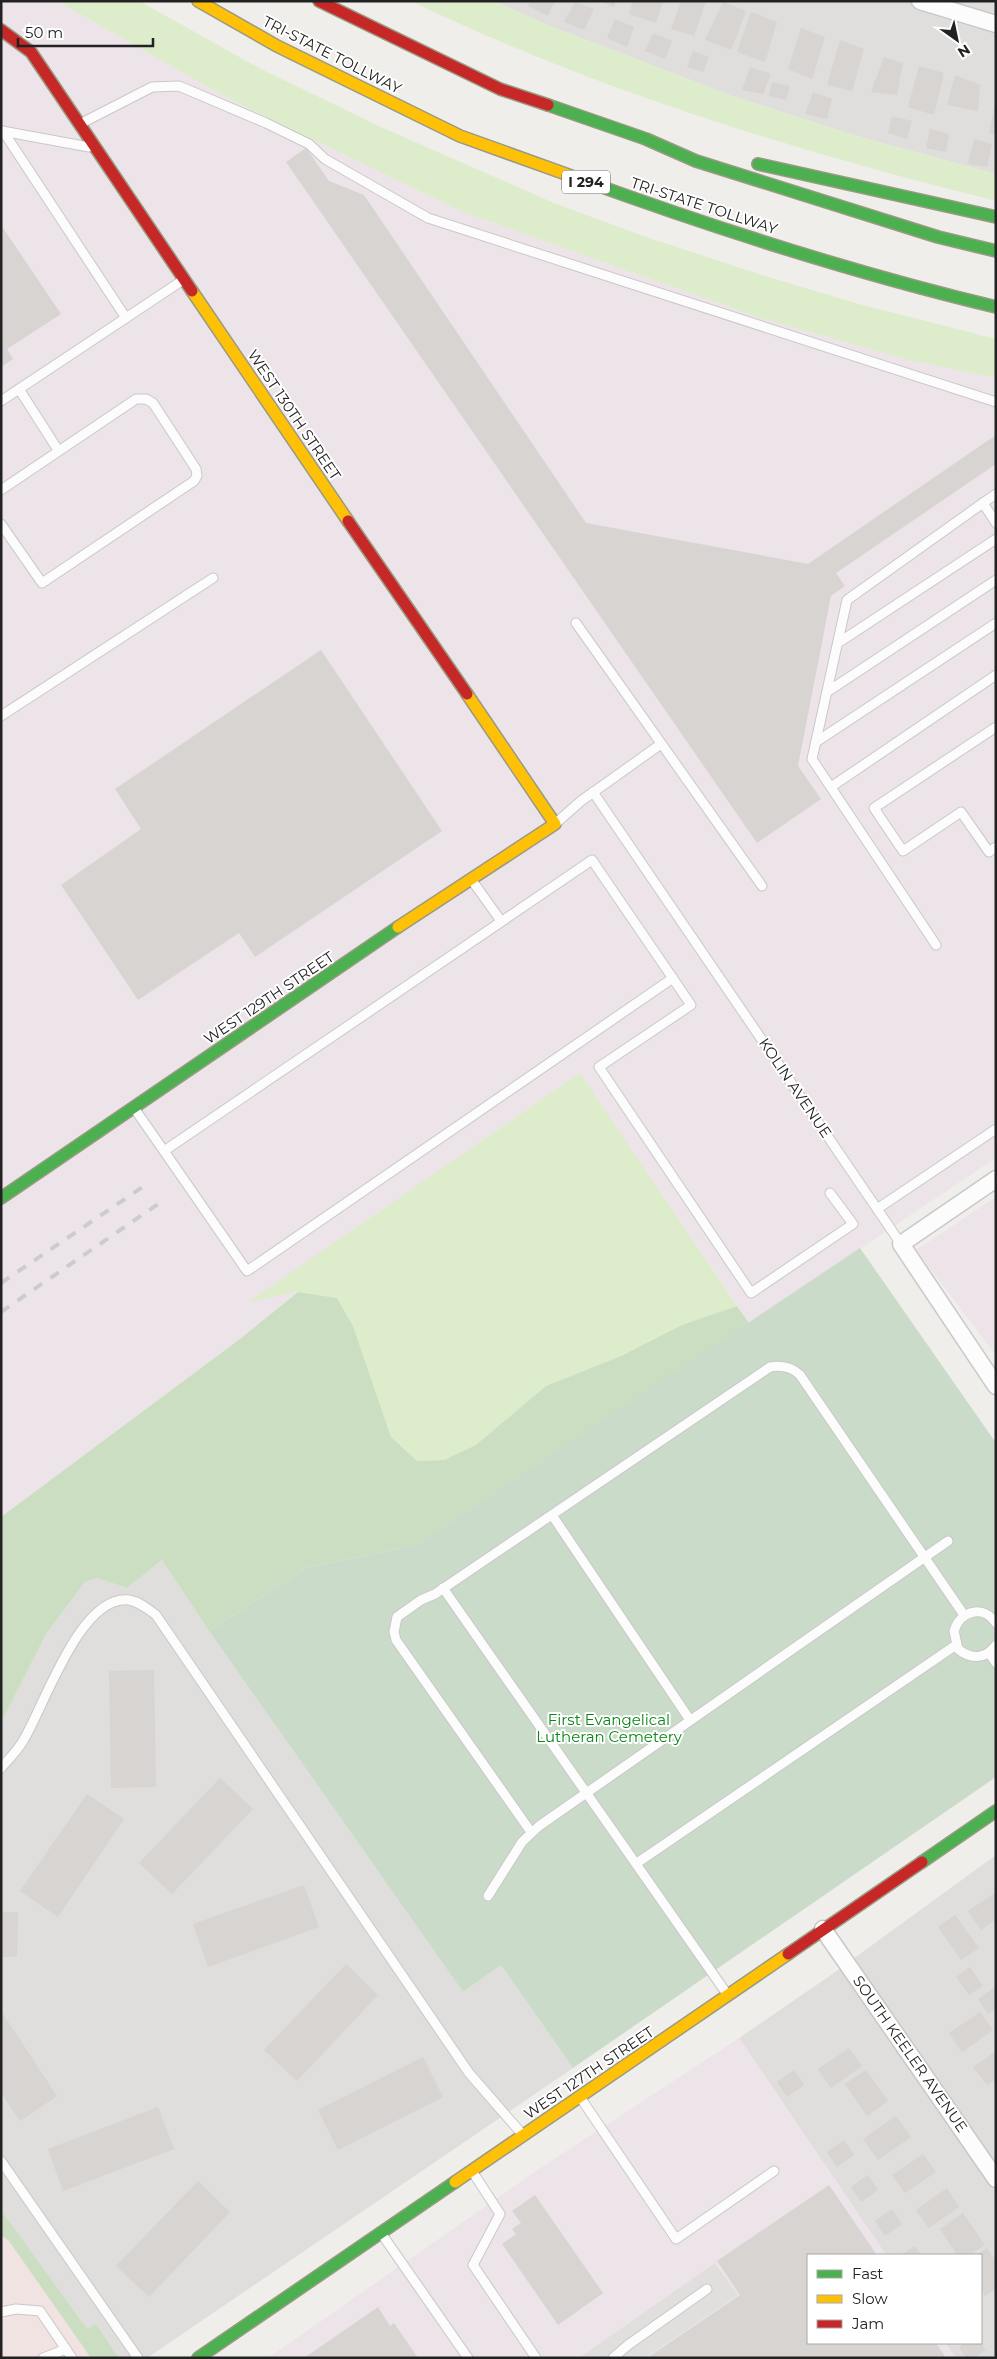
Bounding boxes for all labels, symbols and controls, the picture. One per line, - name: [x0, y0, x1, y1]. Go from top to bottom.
- street label: TRI-STATE TOLLWAY: [260, 11, 405, 98]
- scale bar: [18, 15, 152, 47]
- north arrow: [932, 15, 982, 65]
- text: 50 m: [25, 23, 63, 42]
- text: N: [954, 40, 974, 62]
- road number: I 294: [562, 170, 610, 193]
- street label: TRI-STATE TOLLWAY: [628, 173, 780, 238]
- street label: WEST 130TH STREET: [244, 346, 345, 484]
- street label: WEST 129TH STREET: [200, 947, 338, 1048]
- street label: KOLIN AVENUE: [755, 1034, 836, 1141]
- park label: First Evangelical Lutheran Cemetery: [536, 1710, 683, 1746]
- street label: SOUTH KEELER AVENUE: [849, 1972, 972, 2136]
- street label: WEST 127TH STREET: [520, 2022, 658, 2123]
- legend: [807, 2254, 982, 2344]
- text: Fast: [852, 2264, 883, 2283]
- text: Slow: [852, 2289, 888, 2308]
- text: Jam: [851, 2314, 884, 2333]

